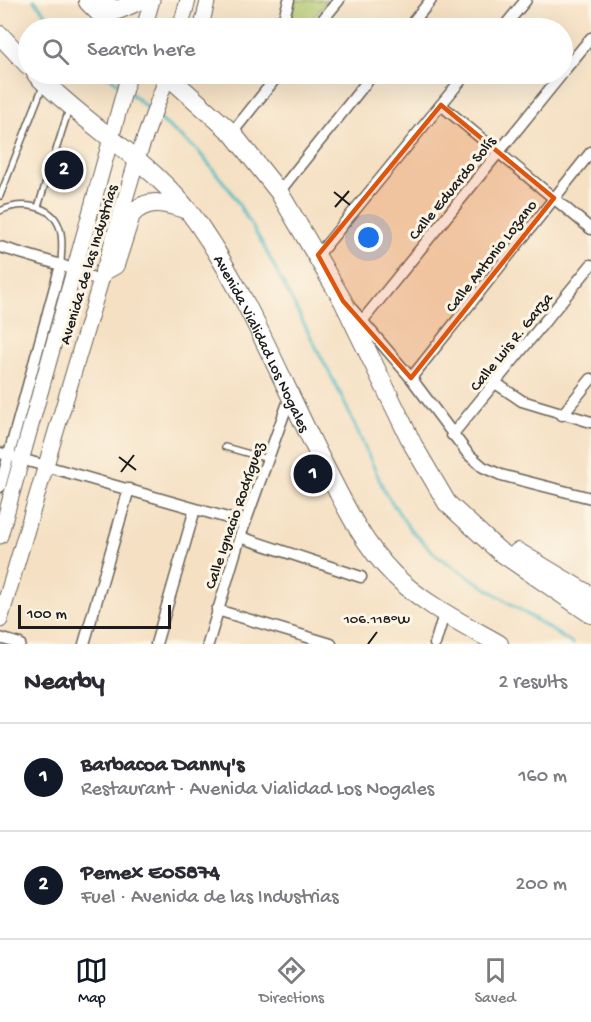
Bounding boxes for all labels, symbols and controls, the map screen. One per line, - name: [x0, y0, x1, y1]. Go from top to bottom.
- search box: [18, 18, 573, 84]
- icon: search: [39, 35, 72, 68]
- text: Search here: [87, 38, 195, 64]
- street label: Calle Eduardo Solís: [406, 133, 502, 245]
- pin: 2: [44, 148, 84, 192]
- street label: Avenida de las Industrias: [57, 182, 124, 347]
- street label: Calle Antonio Lozano: [443, 197, 543, 317]
- your location: [354, 223, 383, 252]
- street label: Avenida Vialidad Los Nogales: [207, 252, 313, 437]
- street label: Calle Luis R. Garza: [467, 289, 559, 396]
- street label: Calle Ignacio Rodríguez: [202, 439, 271, 592]
- pin: 1: [294, 452, 332, 496]
- scale bar: [18, 602, 171, 630]
- text: 100 m: [27, 606, 67, 625]
- text: 106.118°W: [343, 611, 411, 629]
- text: Nearby: [24, 668, 105, 699]
- text: 2 results: [498, 672, 567, 695]
- text: Barbacoa Danny's: [81, 753, 244, 779]
- text: 1: [39, 766, 48, 789]
- text: 160 m: [518, 766, 567, 789]
- text: Restaurant · Avenida Vialidad Los Nogales: [81, 779, 434, 802]
- text: Pemex E05874: [81, 861, 220, 887]
- text: 2: [39, 874, 48, 897]
- text: 200 m: [516, 874, 567, 897]
- text: Fuel · Avenida de las Industrias: [81, 887, 339, 910]
- tab: Map: [75, 954, 108, 1009]
- tab: Directions: [259, 954, 324, 1009]
- tab: Saved: [475, 954, 516, 1009]

